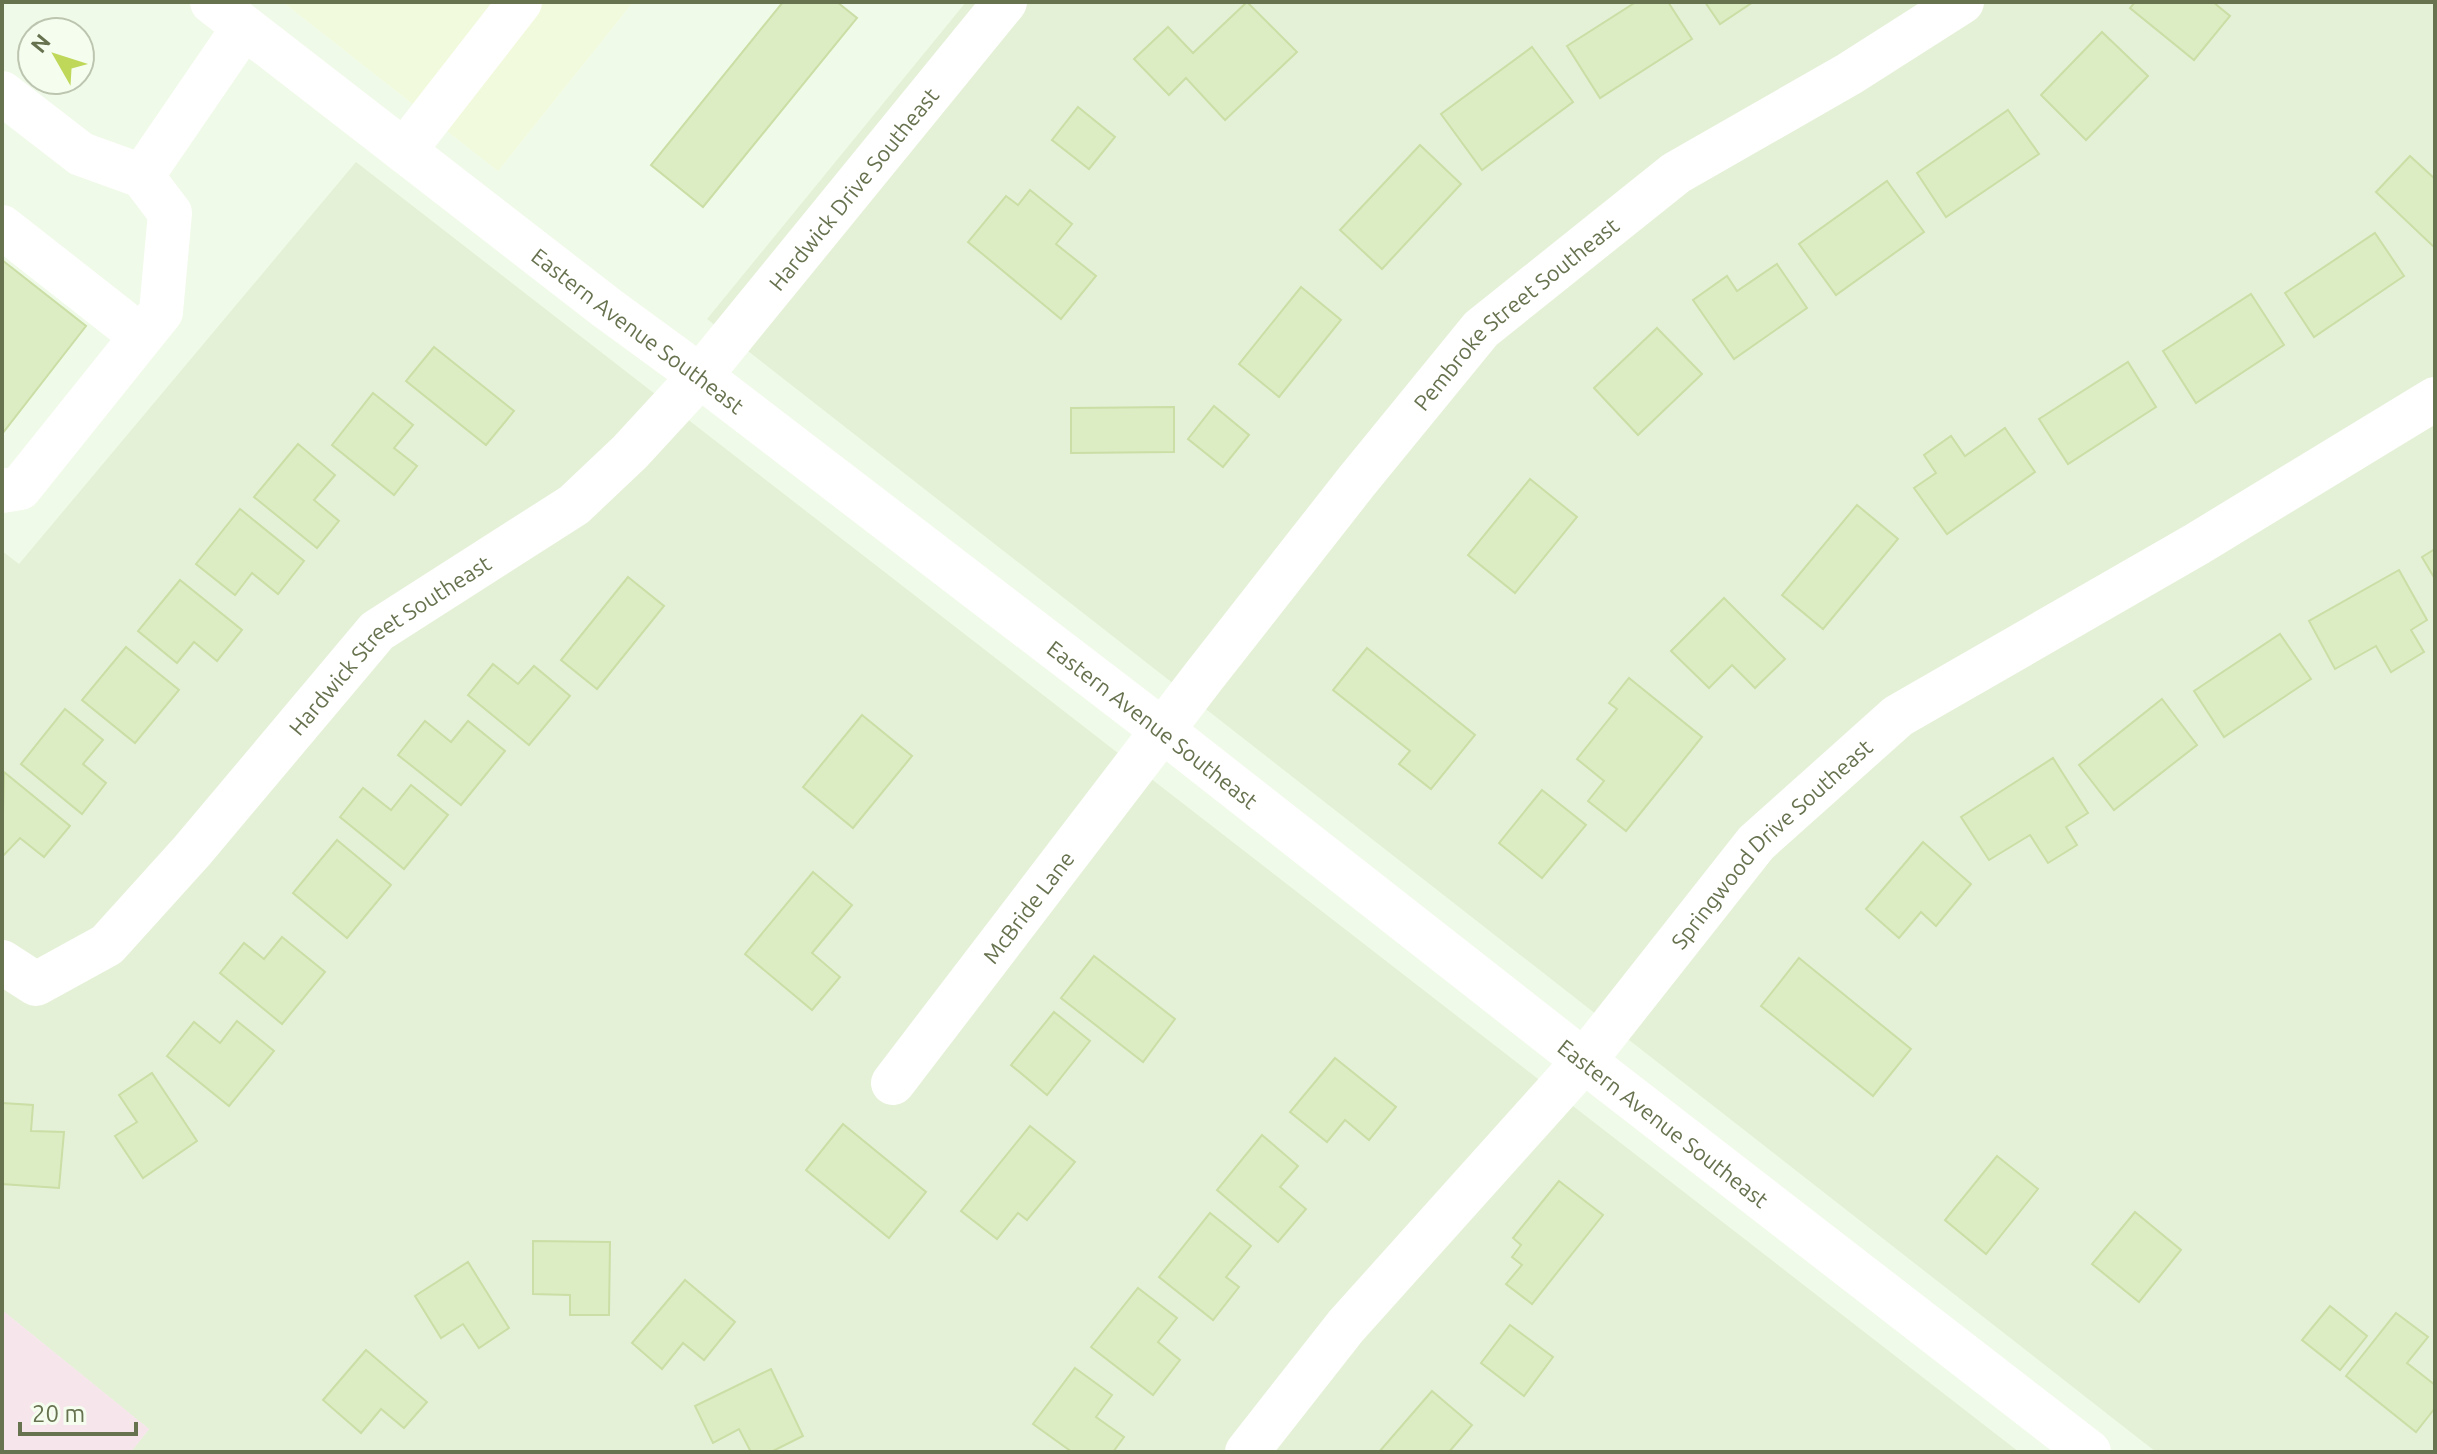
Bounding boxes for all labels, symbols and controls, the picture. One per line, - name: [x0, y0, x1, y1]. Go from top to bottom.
- north arrow: [16, 16, 96, 96]
- text: N: [25, 29, 55, 57]
- street label: Hardwick Drive Southeast: [763, 82, 943, 295]
- street label: Pembroke Street Southeast: [1408, 212, 1623, 415]
- street label: Eastern Avenue Southeast: [527, 242, 750, 418]
- street label: Hardwick Street Southeast: [283, 549, 495, 739]
- street label: Eastern Avenue Southeast: [1043, 635, 1263, 813]
- street label: Springwood Drive Southeast: [1665, 733, 1877, 953]
- street label: McBride Lane: [977, 846, 1079, 968]
- street label: Eastern Avenue Southeast: [1554, 1033, 1774, 1212]
- scale bar: [20, 1386, 136, 1436]
- text: 20 m: [32, 1400, 85, 1427]

